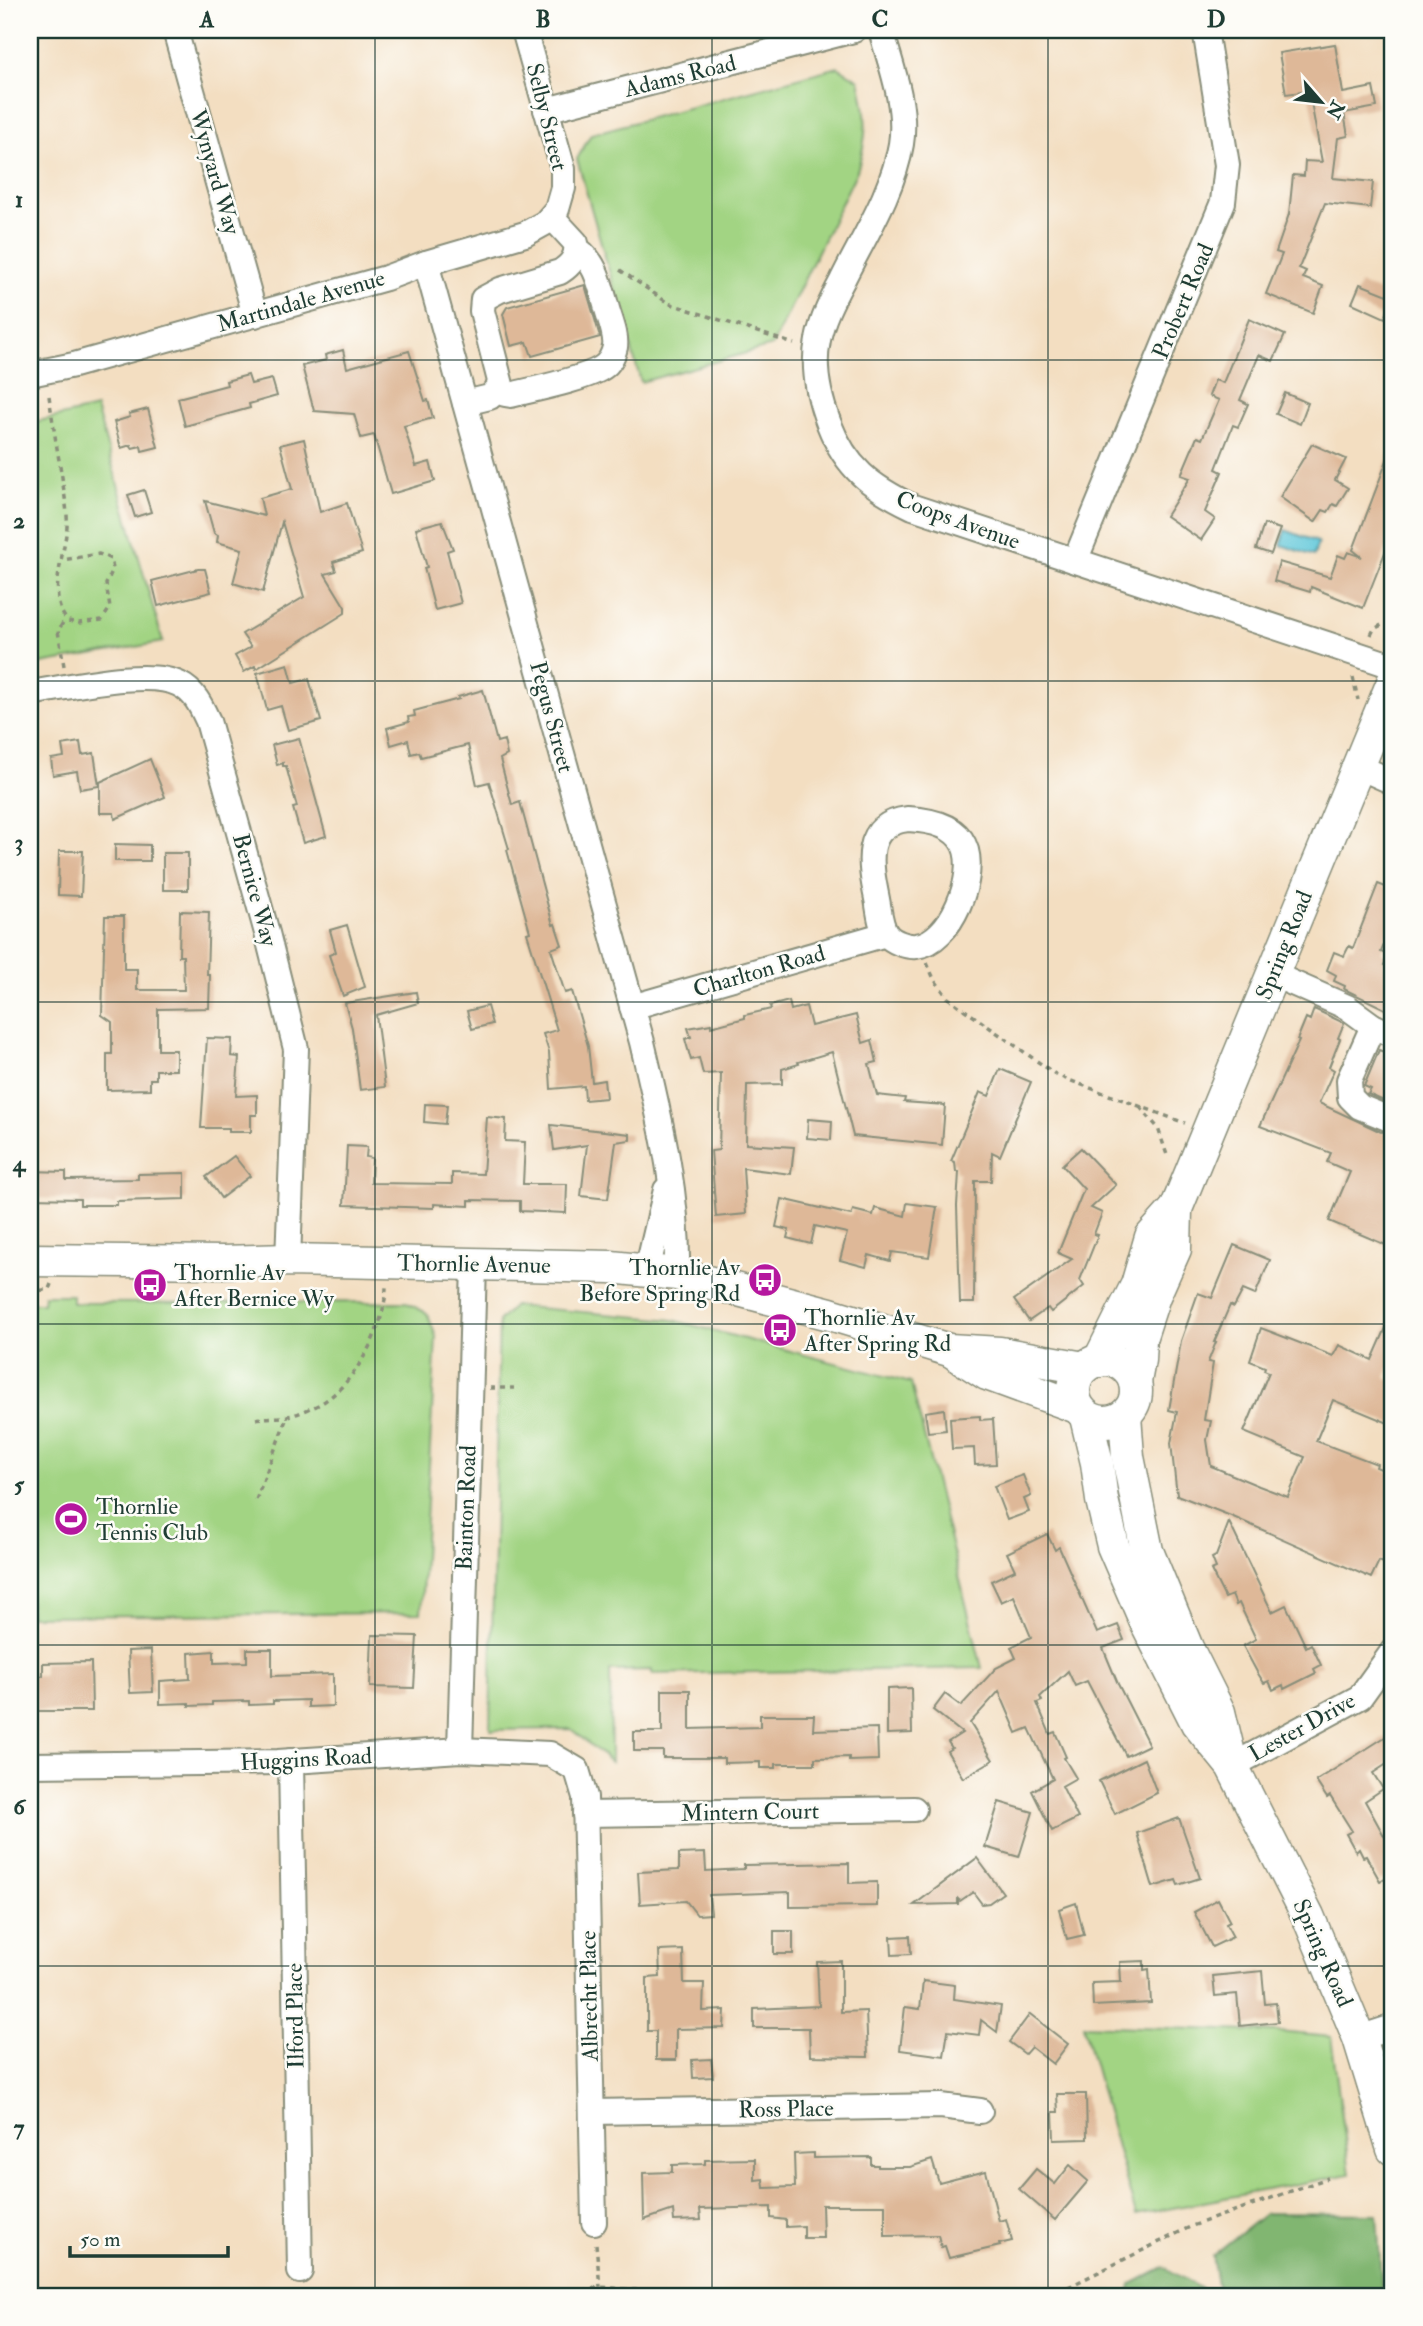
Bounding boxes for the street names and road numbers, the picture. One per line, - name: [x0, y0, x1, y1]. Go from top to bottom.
- street label: Adams Road: [620, 48, 739, 104]
- street label: Selby Street: [520, 60, 574, 174]
- street label: Wynyard Way: [183, 105, 247, 239]
- street label: Probert Road: [1146, 239, 1220, 363]
- street label: Martindale Avenue: [214, 263, 389, 339]
- street label: Coops Avenue: [892, 484, 1024, 557]
- street label: Pegus Street: [523, 658, 581, 776]
- street label: Bernice Way: [226, 830, 284, 950]
- street label: Spring Road: [1249, 886, 1320, 1004]
- street label: Charlton Road: [690, 938, 828, 1004]
- street label: Thornlie Avenue: [397, 1248, 551, 1280]
- street label: Bainton Road: [449, 1445, 483, 1571]
- street label: Lester Drive: [1244, 1686, 1361, 1768]
- street label: Huggins Road: [239, 1741, 373, 1777]
- street label: Mintern Court: [681, 1796, 819, 1828]
- street label: Spring Road: [1285, 1895, 1360, 2012]
- street label: Albrecht Place: [573, 1930, 605, 2063]
- street label: Ilford Place: [280, 1962, 310, 2069]
- street label: Ross Place: [738, 2094, 834, 2124]

